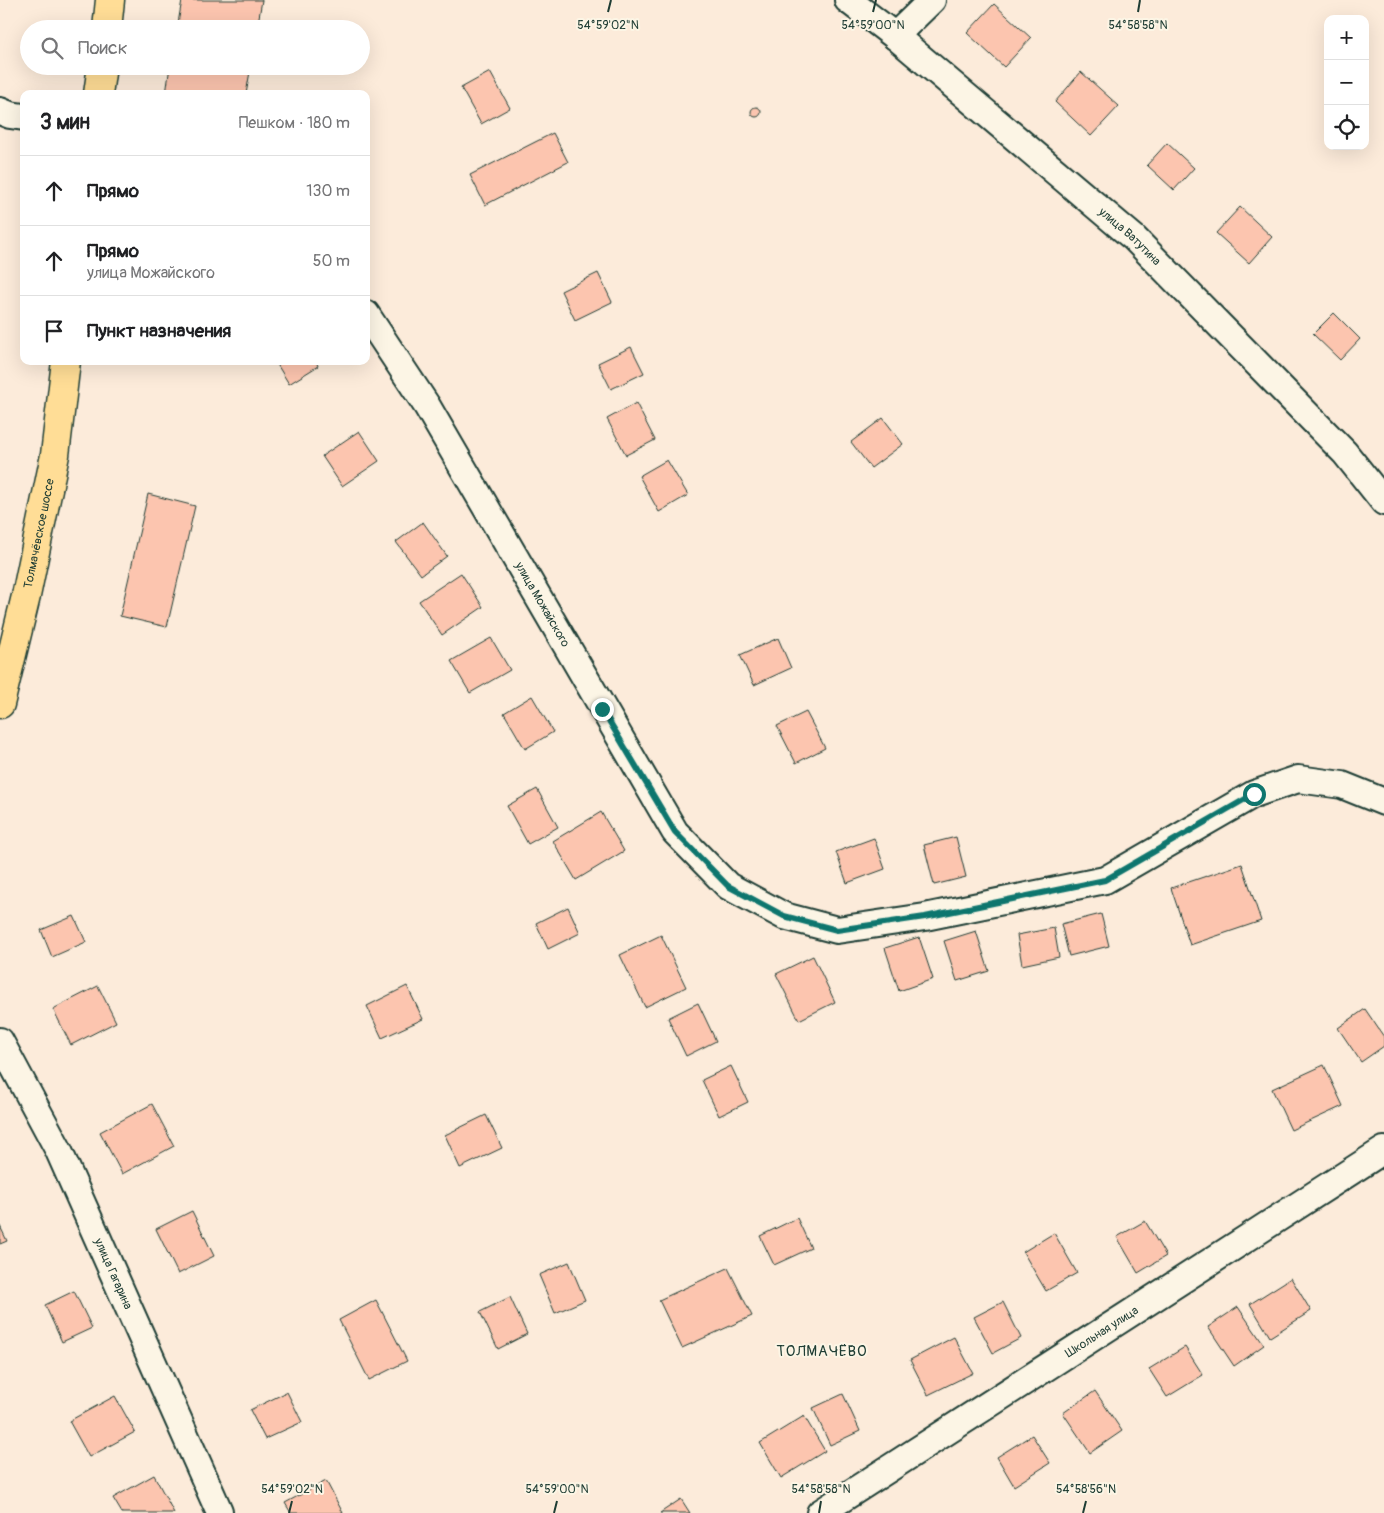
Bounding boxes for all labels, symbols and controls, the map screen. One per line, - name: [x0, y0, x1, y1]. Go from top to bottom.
- map controls: [1324, 15, 1369, 150]
- button: +: [1324, 15, 1369, 60]
- text: 54°59'02"N: [577, 18, 639, 33]
- text: 54°59'00"N: [841, 18, 905, 33]
- text: 54°58'58"N: [1108, 18, 1168, 33]
- search box: [20, 20, 370, 75]
- icon: search: [38, 34, 66, 62]
- text: Поиск: [78, 36, 128, 60]
- button: −: [1324, 60, 1369, 105]
- button: locate: [1324, 105, 1369, 150]
- text: 3 мин: [40, 109, 90, 136]
- text: Пешком · 180 m: [239, 113, 350, 133]
- icon: ahead: [40, 177, 68, 205]
- text: Прямо: [87, 179, 139, 203]
- text: 130 m: [306, 181, 350, 201]
- street label: улица Ватутина: [1095, 204, 1164, 269]
- text: Прямо: [87, 239, 139, 263]
- icon: ahead: [40, 247, 68, 275]
- text: 50 m: [313, 251, 350, 271]
- text: улица Можайского: [87, 263, 215, 283]
- icon: arrive: [40, 317, 68, 345]
- text: Пункт назначения: [87, 319, 231, 343]
- street label: Толмачёвское шоссе: [21, 477, 58, 590]
- street label: улица Можайского: [511, 559, 573, 650]
- route end: [591, 698, 614, 721]
- route start: [1243, 783, 1266, 806]
- street label: улица Гагарина: [90, 1235, 135, 1312]
- street label: Школьная улица: [1063, 1303, 1142, 1361]
- district label: ТОЛМАЧЁВО: [776, 1342, 868, 1361]
- text: 54°59'02"N: [261, 1482, 323, 1497]
- text: 54°59'00"N: [525, 1482, 589, 1497]
- text: 54°58'58"N: [791, 1482, 851, 1497]
- text: 54°58'56"N: [1056, 1482, 1116, 1497]

